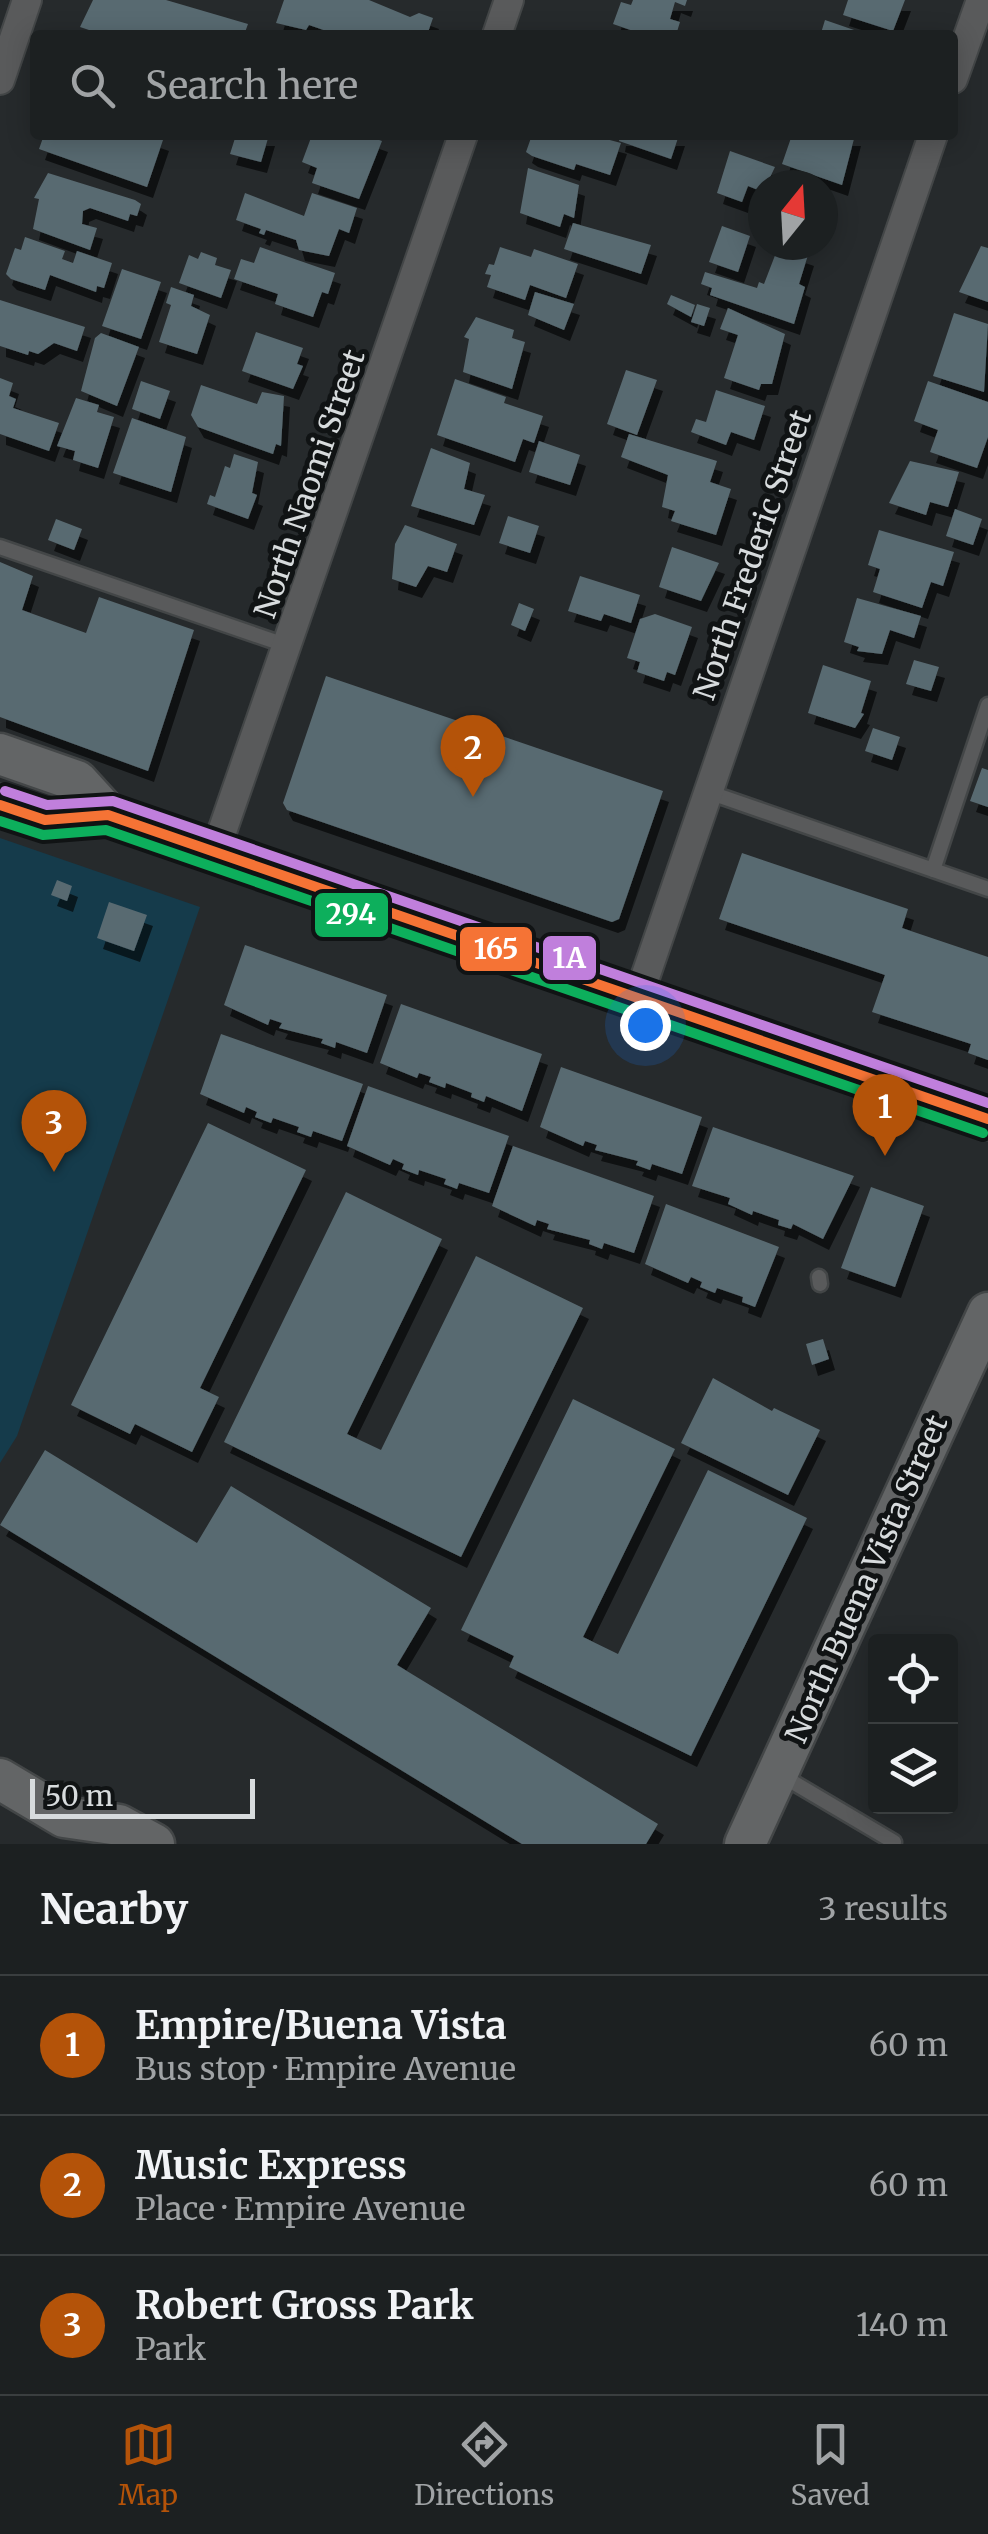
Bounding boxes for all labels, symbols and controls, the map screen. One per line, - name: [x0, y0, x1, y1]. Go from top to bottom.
- search box: [30, 30, 958, 140]
- icon: search: [65, 58, 120, 113]
- text: Search here: [145, 62, 358, 109]
- north arrow: [748, 170, 838, 260]
- street label: North Naomi Street: [245, 344, 373, 623]
- street label: North Frederic Street: [685, 405, 820, 705]
- pin: 2: [440, 714, 506, 797]
- line badge: 294: [313, 891, 390, 939]
- text: 294: [326, 896, 376, 932]
- line badge: 165: [458, 925, 534, 973]
- text: 165: [474, 931, 518, 967]
- line badge: 1A: [541, 934, 598, 982]
- text: 1A: [552, 940, 587, 976]
- your location: [620, 1000, 671, 1051]
- pin: 1: [852, 1074, 918, 1156]
- pin: 3: [22, 1090, 86, 1172]
- street label: North Buena Vista Street: [777, 1408, 956, 1748]
- map controls: [868, 1634, 958, 1814]
- button: locate: [868, 1634, 958, 1724]
- button: layers: [868, 1724, 958, 1814]
- scale bar: [30, 1774, 255, 1818]
- text: 50 m: [45, 1778, 113, 1814]
- text: Nearby: [40, 1883, 188, 1935]
- text: 3 results: [818, 1889, 948, 1929]
- text: Empire/Buena Vista: [135, 2002, 507, 2049]
- text: 1: [65, 2025, 80, 2065]
- text: 60 m: [869, 2025, 948, 2065]
- text: Bus stop · Empire Avenue: [135, 2049, 516, 2089]
- text: Music Express: [135, 2142, 407, 2189]
- text: 2: [63, 2165, 82, 2205]
- text: 60 m: [869, 2165, 948, 2205]
- text: Place · Empire Avenue: [135, 2189, 465, 2229]
- text: Robert Gross Park: [135, 2282, 474, 2329]
- text: 3: [63, 2305, 82, 2345]
- text: 140 m: [856, 2305, 948, 2345]
- text: Park: [135, 2329, 206, 2369]
- tab: Map: [118, 2417, 178, 2513]
- tab: Directions: [414, 2417, 554, 2513]
- tab: Saved: [790, 2417, 870, 2513]

